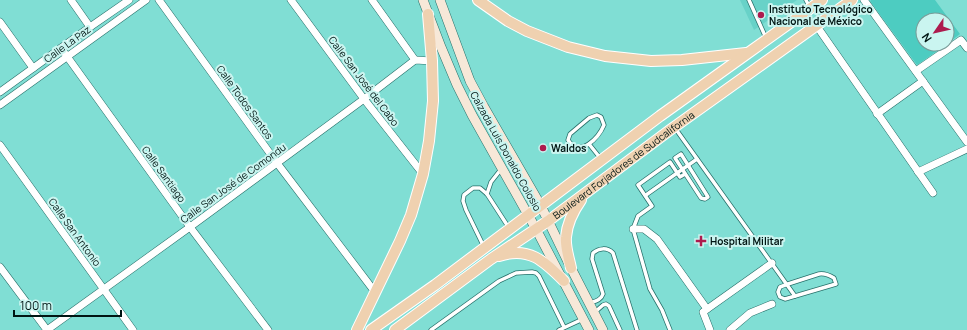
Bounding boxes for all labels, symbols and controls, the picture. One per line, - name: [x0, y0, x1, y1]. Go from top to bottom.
- place label: Instituto Tecnológico Nacional de México: [769, 2, 873, 28]
- marker: Instituto Tecnológico Nacional de México: [756, 10, 766, 20]
- north arrow: [915, 12, 955, 52]
- street label: Calle La Paz: [41, 22, 93, 66]
- text: N: [918, 30, 935, 45]
- street label: Calle San José del Cabo: [326, 33, 402, 129]
- street label: Calle Todos Santos: [213, 62, 277, 142]
- street label: Calzada Luis Donaldo Colosio: [467, 89, 545, 213]
- street label: Boulevard Forjadores de Sudcalifornia: [550, 108, 697, 222]
- street label: Calle San José de Comondu: [177, 140, 289, 226]
- place label: Waldos: [551, 141, 587, 155]
- street label: Calle Santiago: [139, 143, 189, 205]
- marker: Waldos: [538, 143, 548, 153]
- street label: Calle San Antonio: [46, 195, 105, 269]
- place label: Hospital Militar: [710, 234, 784, 248]
- marker: Hospital Militar: [695, 235, 707, 247]
- scale bar: [14, 292, 121, 318]
- text: 100 m: [20, 297, 52, 314]

